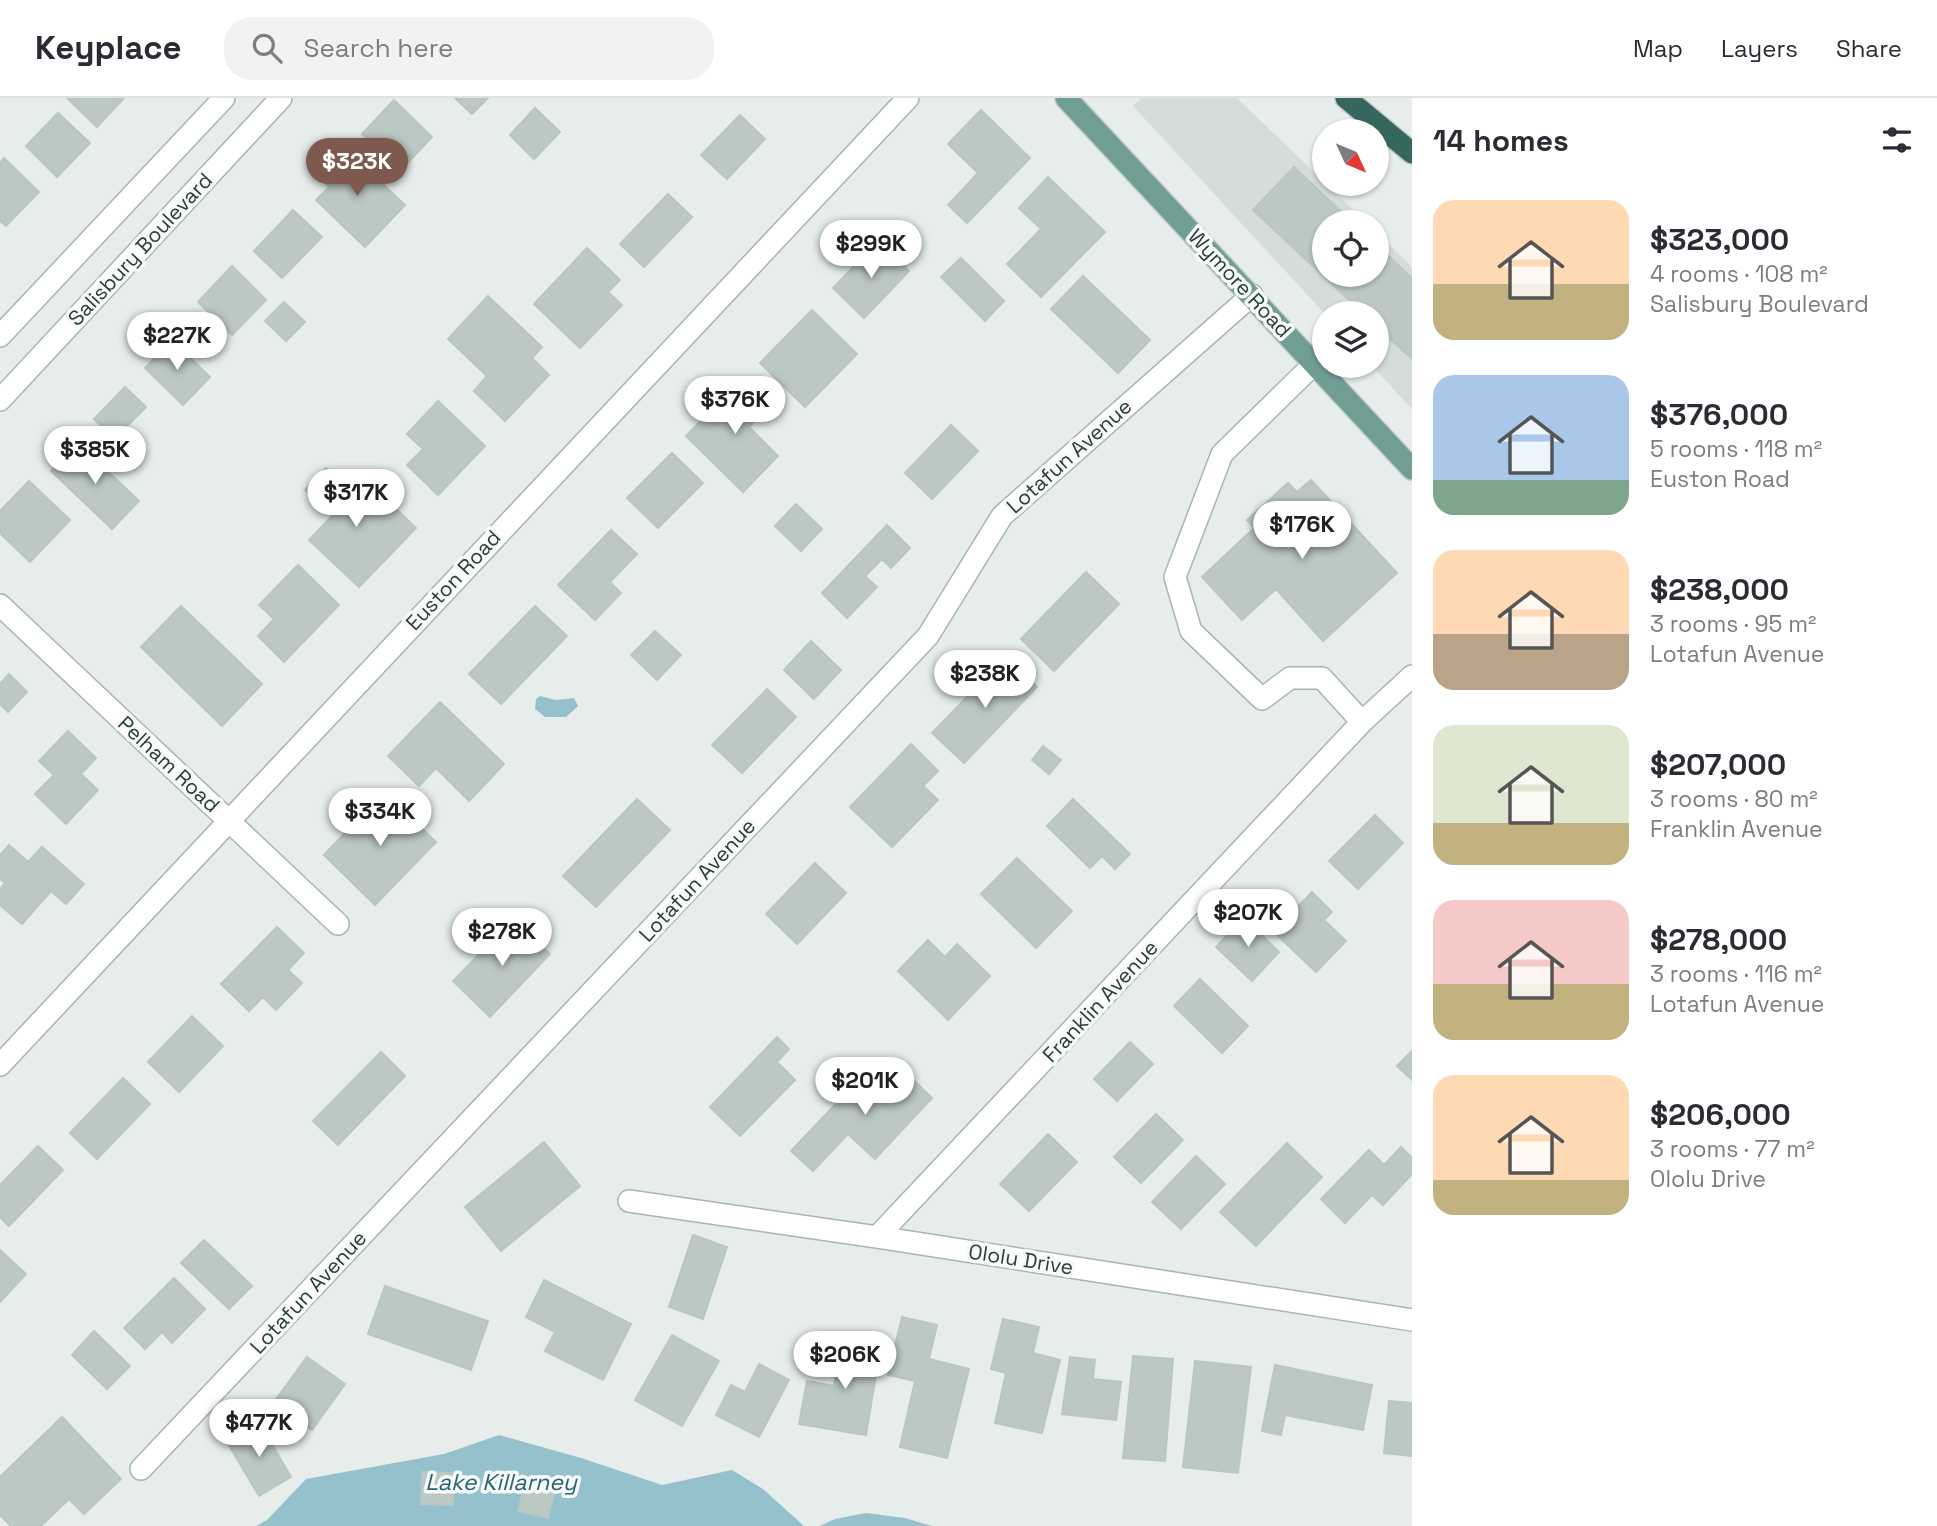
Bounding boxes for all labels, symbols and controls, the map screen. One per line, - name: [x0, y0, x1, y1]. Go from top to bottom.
- search box: [224, 17, 714, 80]
- text: Keyplace: [35, 27, 182, 69]
- icon: search: [248, 29, 286, 67]
- text: Search here: [304, 31, 453, 65]
- text: Map: [1633, 33, 1683, 64]
- text: Layers: [1721, 33, 1798, 64]
- text: Share: [1836, 33, 1902, 64]
- north arrow: [1312, 119, 1390, 196]
- map controls: [1312, 119, 1389, 378]
- text: 14 homes: [1433, 121, 1569, 160]
- icon: filters: [1878, 121, 1916, 159]
- pin: $323K: [308, 139, 406, 198]
- text: $323K: [322, 146, 392, 176]
- street label: Salisbury Boulevard: [62, 167, 218, 331]
- button: locate: [1312, 210, 1389, 287]
- pin: $299K: [822, 220, 920, 280]
- text: $323,000: [1650, 220, 1789, 259]
- street label: Wymore Road: [1183, 223, 1297, 343]
- text: $299K: [836, 228, 906, 258]
- icon: home: [1489, 228, 1573, 312]
- text: 4 rooms · 108 m²: [1650, 259, 1828, 289]
- text: Salisbury Boulevard: [1650, 289, 1869, 319]
- button: layers: [1312, 301, 1389, 378]
- pin: $227K: [128, 313, 226, 372]
- text: $227K: [143, 320, 211, 350]
- pin: $376K: [686, 376, 784, 436]
- text: $376K: [700, 384, 770, 414]
- street label: Lotafun Avenue: [1001, 393, 1137, 519]
- text: $376,000: [1650, 395, 1788, 434]
- icon: home: [1489, 403, 1573, 487]
- pin: $385K: [46, 426, 144, 486]
- text: $385K: [60, 434, 130, 464]
- text: 5 rooms · 118 m²: [1650, 434, 1822, 464]
- text: Euston Road: [1650, 464, 1790, 494]
- pin: $317K: [307, 470, 405, 529]
- text: $317K: [323, 477, 389, 507]
- pin: $176K: [1253, 502, 1351, 561]
- text: $176K: [1269, 509, 1335, 539]
- street label: Euston Road: [400, 524, 506, 636]
- text: $238,000: [1650, 570, 1789, 609]
- icon: home: [1489, 578, 1573, 662]
- text: 3 rooms · 95 m²: [1650, 609, 1816, 639]
- text: Lotafun Avenue: [1650, 639, 1824, 669]
- pin: $238K: [936, 650, 1034, 710]
- text: $238K: [950, 658, 1020, 688]
- street label: Pelham Road: [112, 710, 226, 818]
- text: $207,000: [1650, 745, 1786, 784]
- icon: home: [1489, 753, 1573, 837]
- text: 3 rooms · 80 m²: [1650, 784, 1818, 814]
- pin: $334K: [331, 788, 429, 848]
- text: $334K: [345, 796, 415, 826]
- street label: Lotafun Avenue: [633, 813, 761, 947]
- text: Franklin Avenue: [1650, 814, 1823, 844]
- pin: $207K: [1199, 890, 1297, 949]
- text: $207K: [1213, 897, 1283, 927]
- pin: $278K: [453, 908, 551, 968]
- text: $278K: [468, 916, 536, 946]
- text: $278,000: [1650, 920, 1787, 959]
- icon: home: [1489, 928, 1573, 1012]
- street label: Franklin Avenue: [1036, 934, 1164, 1068]
- text: 3 rooms · 116 m²: [1650, 959, 1822, 989]
- text: Lotafun Avenue: [1650, 989, 1824, 1019]
- pin: $201K: [816, 1058, 914, 1117]
- text: $201K: [831, 1065, 899, 1095]
- text: $206,000: [1650, 1095, 1791, 1134]
- icon: home: [1489, 1103, 1573, 1187]
- text: 3 rooms · 77 m²: [1650, 1134, 1815, 1164]
- text: Ololu Drive: [1650, 1164, 1766, 1194]
- street label: Lotafun Avenue: [244, 1225, 372, 1359]
- street label: Ololu Drive: [967, 1237, 1075, 1281]
- pin: $206K: [796, 1332, 894, 1391]
- text: $206K: [809, 1339, 881, 1369]
- pin: $477K: [210, 1400, 308, 1459]
- text: $477K: [225, 1407, 293, 1437]
- water label: Lake Killarney: [425, 1467, 578, 1497]

